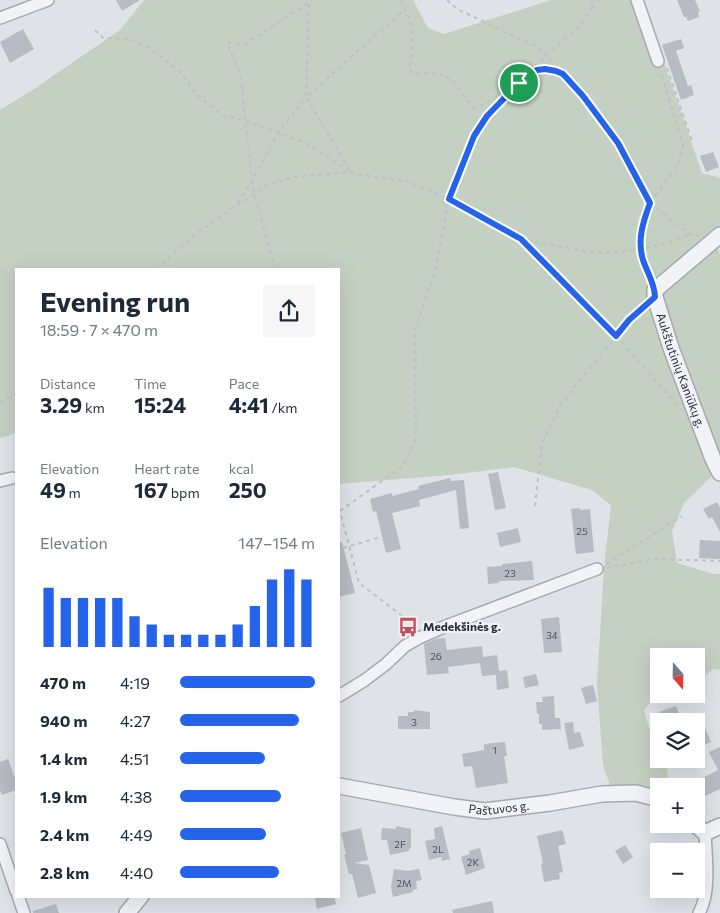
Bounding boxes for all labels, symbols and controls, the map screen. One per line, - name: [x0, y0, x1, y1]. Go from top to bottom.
- pin: [498, 62, 540, 104]
- icon: arrive: [505, 69, 533, 97]
- text: Evening run: [40, 284, 190, 318]
- button: share: [263, 285, 315, 337]
- street label: Aukštutinių Kaniūkų g.: [654, 311, 709, 430]
- text: 18:59 · 7 × 470 m: [40, 320, 158, 339]
- text: Distance: [40, 375, 96, 392]
- text: Time: [134, 375, 167, 392]
- text: Pace: [229, 375, 259, 392]
- text: 3.29: [40, 392, 82, 417]
- text: 15:24: [134, 392, 186, 417]
- text: 4:41: [229, 392, 269, 417]
- text: km: [82, 399, 105, 416]
- text: /km: [269, 399, 298, 416]
- text: Elevation: [40, 460, 99, 477]
- text: Heart rate: [134, 460, 199, 477]
- text: kcal: [229, 460, 254, 477]
- text: 49: [40, 477, 66, 502]
- text: 167: [134, 477, 168, 502]
- text: 250: [229, 477, 267, 502]
- text: m: [66, 484, 81, 501]
- text: bpm: [168, 484, 200, 501]
- house number: 25: [576, 525, 588, 537]
- text: Elevation: [40, 533, 108, 552]
- text: 147–154 m: [238, 533, 315, 552]
- house number: 23: [504, 567, 516, 579]
- bus stop icon: Medekšinės g.: [397, 616, 419, 638]
- place label: Medekšinės g.: [423, 619, 501, 633]
- house number: 34: [546, 629, 558, 641]
- north arrow: [650, 648, 705, 702]
- map controls: [650, 648, 705, 898]
- house number: 26: [430, 650, 442, 662]
- text: 470 m: [40, 673, 86, 692]
- text: 4:19: [120, 673, 150, 692]
- text: 940 m: [40, 711, 87, 730]
- text: 4:27: [120, 711, 151, 730]
- button: layers: [650, 713, 705, 768]
- house number: 3: [411, 716, 417, 728]
- house number: 1: [493, 744, 497, 756]
- text: 1.4 km: [40, 749, 87, 768]
- text: 4:51: [120, 749, 149, 768]
- button: +: [650, 778, 705, 833]
- text: 1.9 km: [40, 787, 87, 806]
- text: 4:38: [120, 787, 152, 806]
- street label: Paštuvos g.: [468, 798, 530, 817]
- text: 2.4 km: [40, 825, 89, 844]
- text: 4:49: [120, 825, 153, 844]
- house number: 2F: [394, 838, 406, 850]
- house number: 2L: [432, 843, 444, 855]
- button: −: [650, 843, 705, 898]
- house number: 2K: [467, 856, 479, 868]
- text: 2.8 km: [40, 863, 89, 882]
- text: 4:40: [120, 863, 153, 882]
- house number: 2M: [396, 877, 412, 889]

